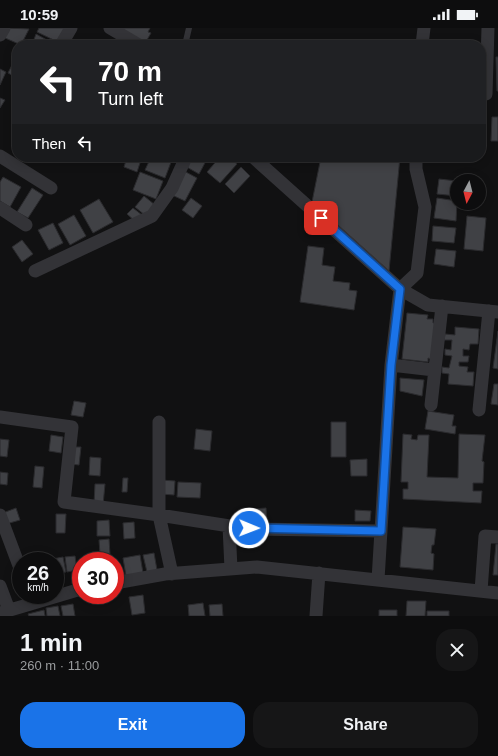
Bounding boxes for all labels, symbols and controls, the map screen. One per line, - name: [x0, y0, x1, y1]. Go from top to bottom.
- text: 10:59: [20, 6, 58, 23]
- icon: left: [32, 56, 84, 108]
- text: 70 m: [98, 56, 162, 87]
- text: Turn left: [98, 89, 163, 109]
- icon: left: [74, 132, 96, 154]
- text: Then: [32, 135, 66, 152]
- north arrow: [450, 174, 486, 210]
- map controls: [450, 174, 486, 210]
- pin: [304, 201, 338, 235]
- icon: arrive: [310, 207, 332, 229]
- position arrow: [228, 507, 270, 549]
- speed limit sign: 30: [72, 552, 124, 604]
- text: 26: [27, 562, 49, 584]
- text: km/h: [27, 582, 49, 593]
- text: 1 min: [20, 629, 83, 656]
- button: close: [436, 629, 478, 671]
- text: 260 m · 11:00: [20, 658, 99, 673]
- button: Exit: [20, 702, 245, 748]
- button: Share: [253, 702, 478, 748]

